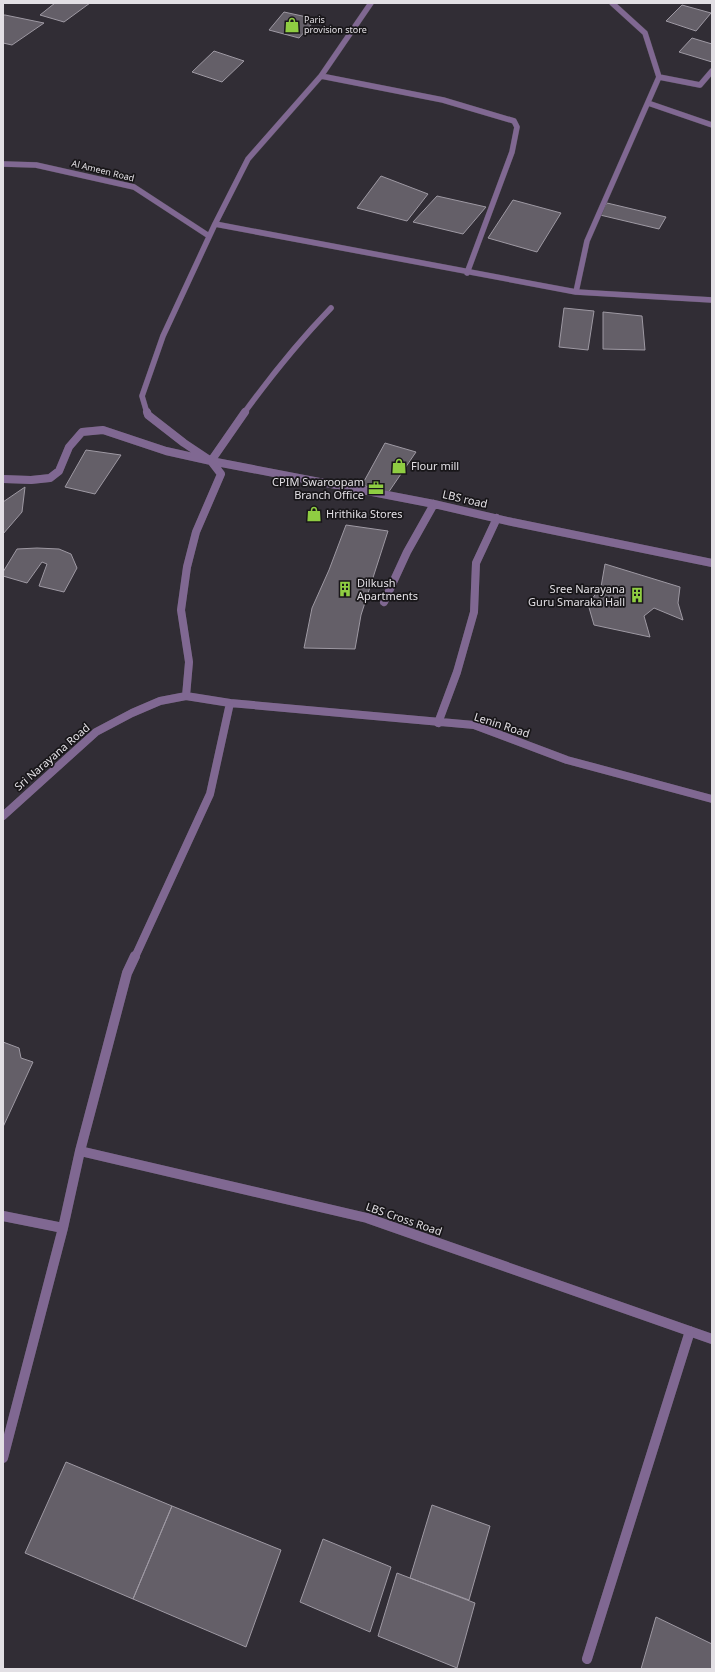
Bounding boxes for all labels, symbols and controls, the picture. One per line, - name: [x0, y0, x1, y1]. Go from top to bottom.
- place label: Paris provision store: [304, 13, 367, 36]
- shop icon: Paris provision store: [283, 16, 301, 34]
- street label: Al Ameen Road: [70, 156, 136, 185]
- shop icon: Flour mill: [390, 457, 408, 475]
- place label: Flour mill: [411, 458, 459, 473]
- place label: CPIM Swaroopam Branch Office: [272, 474, 364, 502]
- office icon: CPIM Swaroopam Branch Office: [367, 479, 385, 497]
- street label: LBS road: [441, 486, 489, 511]
- shop icon: Hrithika Stores: [305, 505, 323, 523]
- place label: Hrithika Stores: [326, 506, 403, 521]
- place label: Dilkush Apartments: [357, 575, 418, 603]
- building icon: Dilkush Apartments: [336, 580, 354, 598]
- place label: Sree Narayana Guru Smaraka Hall: [528, 581, 625, 609]
- building icon: Sree Narayana Guru Smaraka Hall: [628, 586, 646, 604]
- street label: Lenin Road: [472, 708, 532, 741]
- street label: Sri Narayana Road: [11, 720, 93, 794]
- street label: LBS Cross Road: [364, 1198, 444, 1239]

